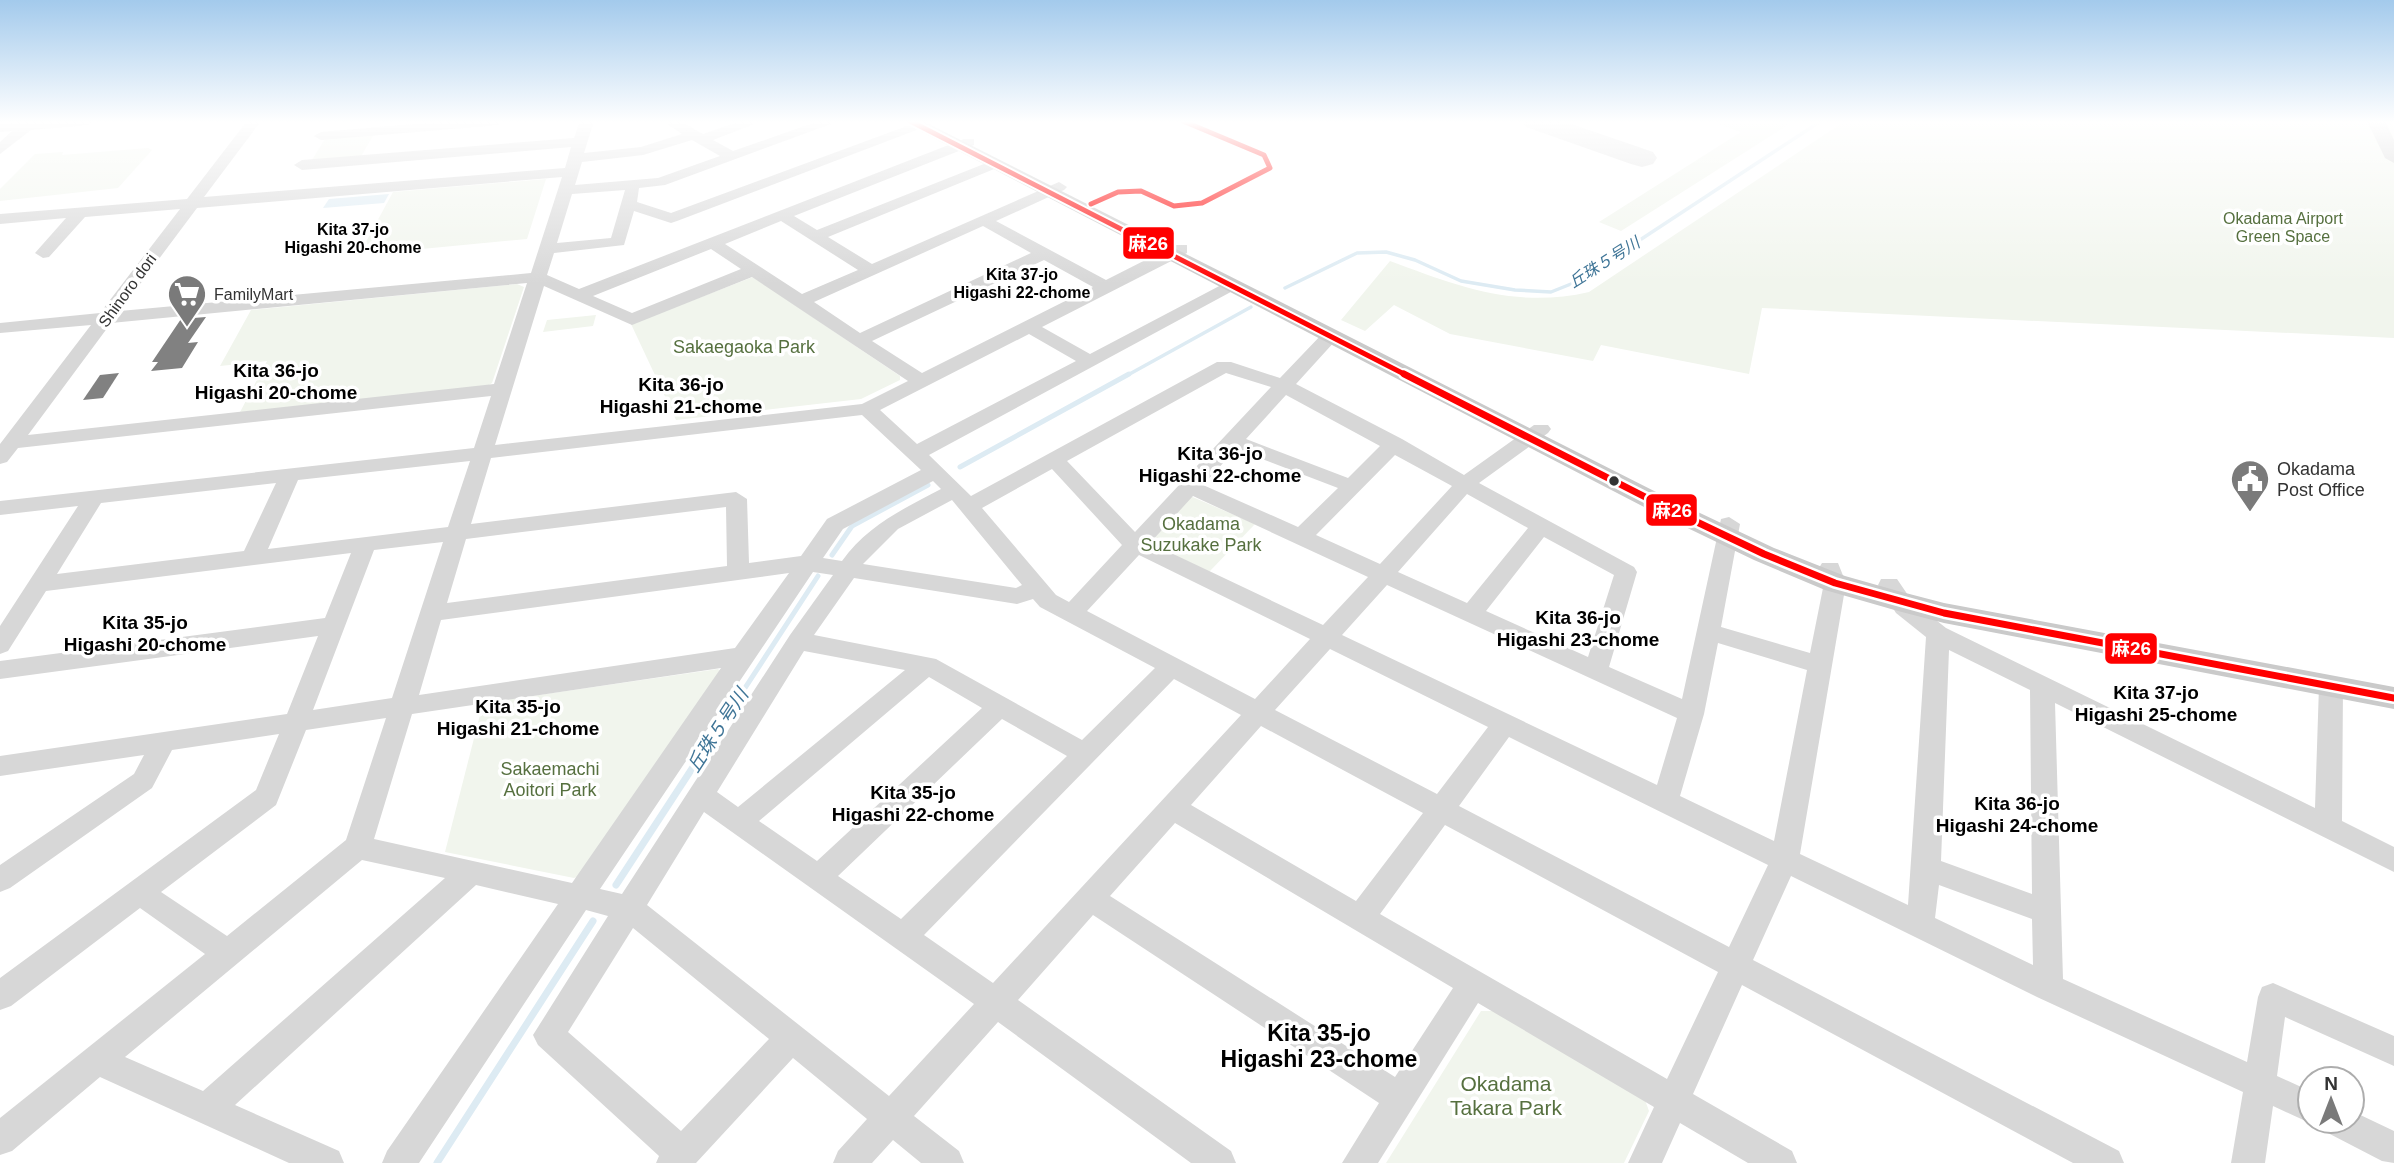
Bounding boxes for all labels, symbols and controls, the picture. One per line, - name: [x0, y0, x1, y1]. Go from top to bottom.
- park label: Okadama Airport Green Space: [2223, 210, 2344, 245]
- district label: Kita 37-jo Higashi 20-chome: [285, 221, 422, 256]
- line badge: 麻26: [1122, 226, 1175, 260]
- text: 麻26: [1128, 233, 1168, 254]
- water label: 丘珠５号川: [1566, 233, 1644, 291]
- street label: Shinoro dori: [95, 250, 160, 330]
- district label: Kita 37-jo Higashi 22-chome: [954, 266, 1091, 301]
- supermarket icon: FamilyMart: [166, 273, 208, 328]
- place label: FamilyMart: [214, 286, 294, 303]
- park label: Sakaegaoka Park: [673, 337, 816, 357]
- district label: Kita 36-jo Higashi 20-chome: [195, 360, 357, 403]
- district label: Kita 36-jo Higashi 21-chome: [600, 374, 762, 417]
- district label: Kita 36-jo Higashi 22-chome: [1139, 443, 1301, 486]
- public building icon: Okadama Post Office: [2229, 458, 2271, 513]
- place label: Okadama Post Office: [2277, 459, 2365, 500]
- unlabelled marker: [1607, 474, 1621, 488]
- line badge: 麻26: [1645, 493, 1698, 527]
- text: 麻26: [1652, 500, 1692, 521]
- park label: Okadama Suzukake Park: [1140, 514, 1263, 555]
- district label: Kita 36-jo Higashi 23-chome: [1497, 607, 1659, 650]
- district label: Kita 35-jo Higashi 20-chome: [64, 612, 226, 655]
- line badge: 麻26: [2104, 632, 2158, 665]
- text: 麻26: [2111, 638, 2151, 659]
- district label: Kita 37-jo Higashi 25-chome: [2075, 682, 2237, 725]
- water label: 丘珠５号川: [683, 683, 753, 776]
- district label: Kita 35-jo Higashi 21-chome: [437, 696, 599, 739]
- park label: Sakaemachi Aoitori Park: [500, 759, 600, 800]
- district label: Kita 35-jo Higashi 22-chome: [832, 782, 994, 825]
- district label: Kita 36-jo Higashi 24-chome: [1936, 793, 2098, 836]
- district label: Kita 35-jo Higashi 23-chome: [1221, 1020, 1417, 1072]
- north arrow: [2296, 1065, 2366, 1135]
- park label: Okadama Takara Park: [1450, 1072, 1563, 1119]
- text: N: [2324, 1073, 2338, 1094]

